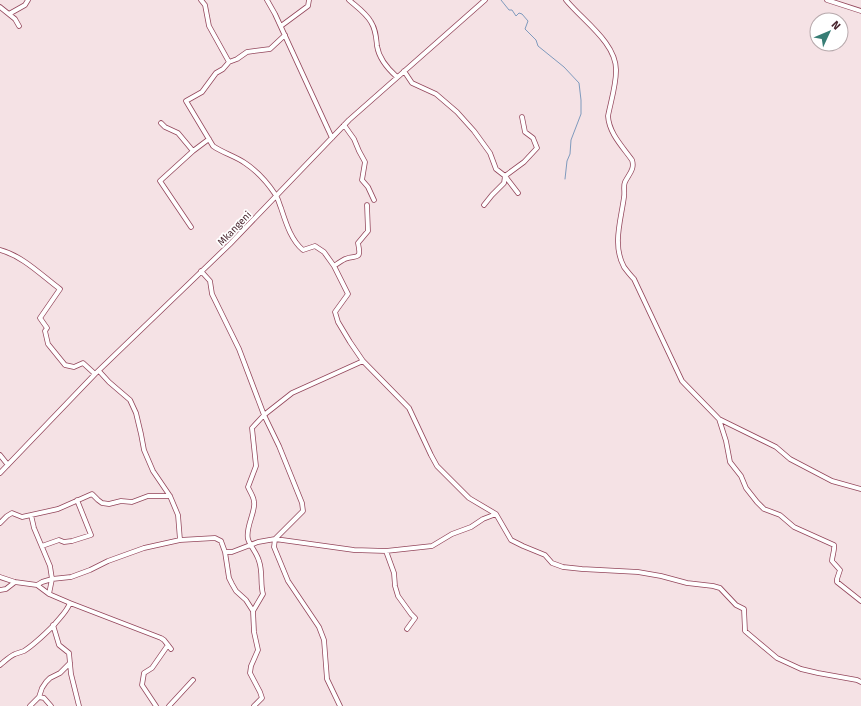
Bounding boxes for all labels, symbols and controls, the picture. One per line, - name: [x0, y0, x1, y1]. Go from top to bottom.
- north arrow: [809, 12, 849, 52]
- text: N: [829, 18, 843, 33]
- street label: Mkangeni: [215, 209, 254, 248]

